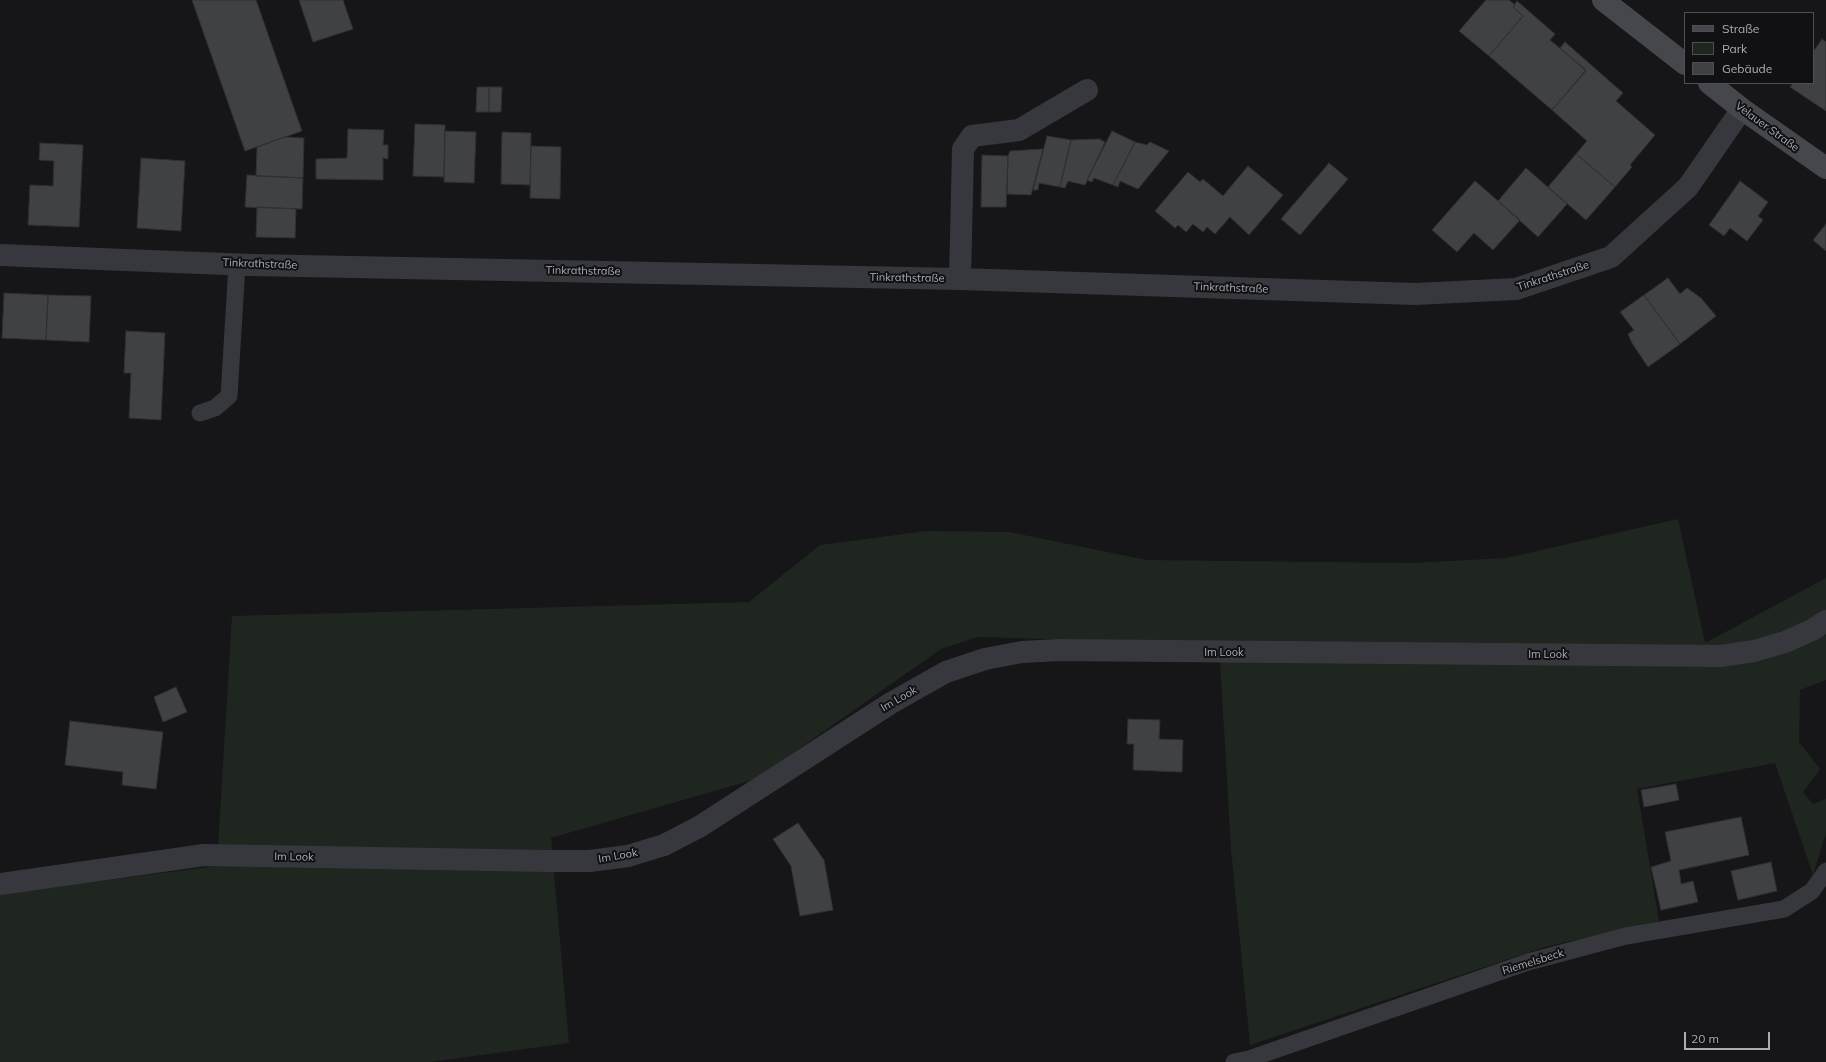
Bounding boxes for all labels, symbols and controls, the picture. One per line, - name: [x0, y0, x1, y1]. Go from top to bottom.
- legend: [1684, 12, 1814, 84]
- text: Straße: [1722, 21, 1759, 36]
- text: Park: [1722, 41, 1747, 56]
- text: Gebäude: [1722, 61, 1772, 76]
- street label: Velauer Straße: [1733, 99, 1801, 155]
- street label: Tinkrathstraße: [222, 256, 298, 272]
- street label: Tinkrathstraße: [1515, 258, 1591, 294]
- street label: Tinkrathstraße: [545, 264, 621, 278]
- street label: Tinkrathstraße: [869, 271, 945, 285]
- street label: Tinkrathstraße: [1193, 280, 1269, 296]
- street label: Im Look: [1204, 646, 1244, 660]
- street label: Im Look: [1528, 648, 1568, 662]
- street label: Im Look: [879, 683, 919, 715]
- street label: Im Look: [597, 846, 639, 866]
- street label: Im Look: [274, 850, 314, 864]
- street label: Riemelsbeck: [1501, 946, 1565, 978]
- scale bar: [1686, 1024, 1772, 1050]
- text: 20 m: [1691, 1031, 1719, 1046]

